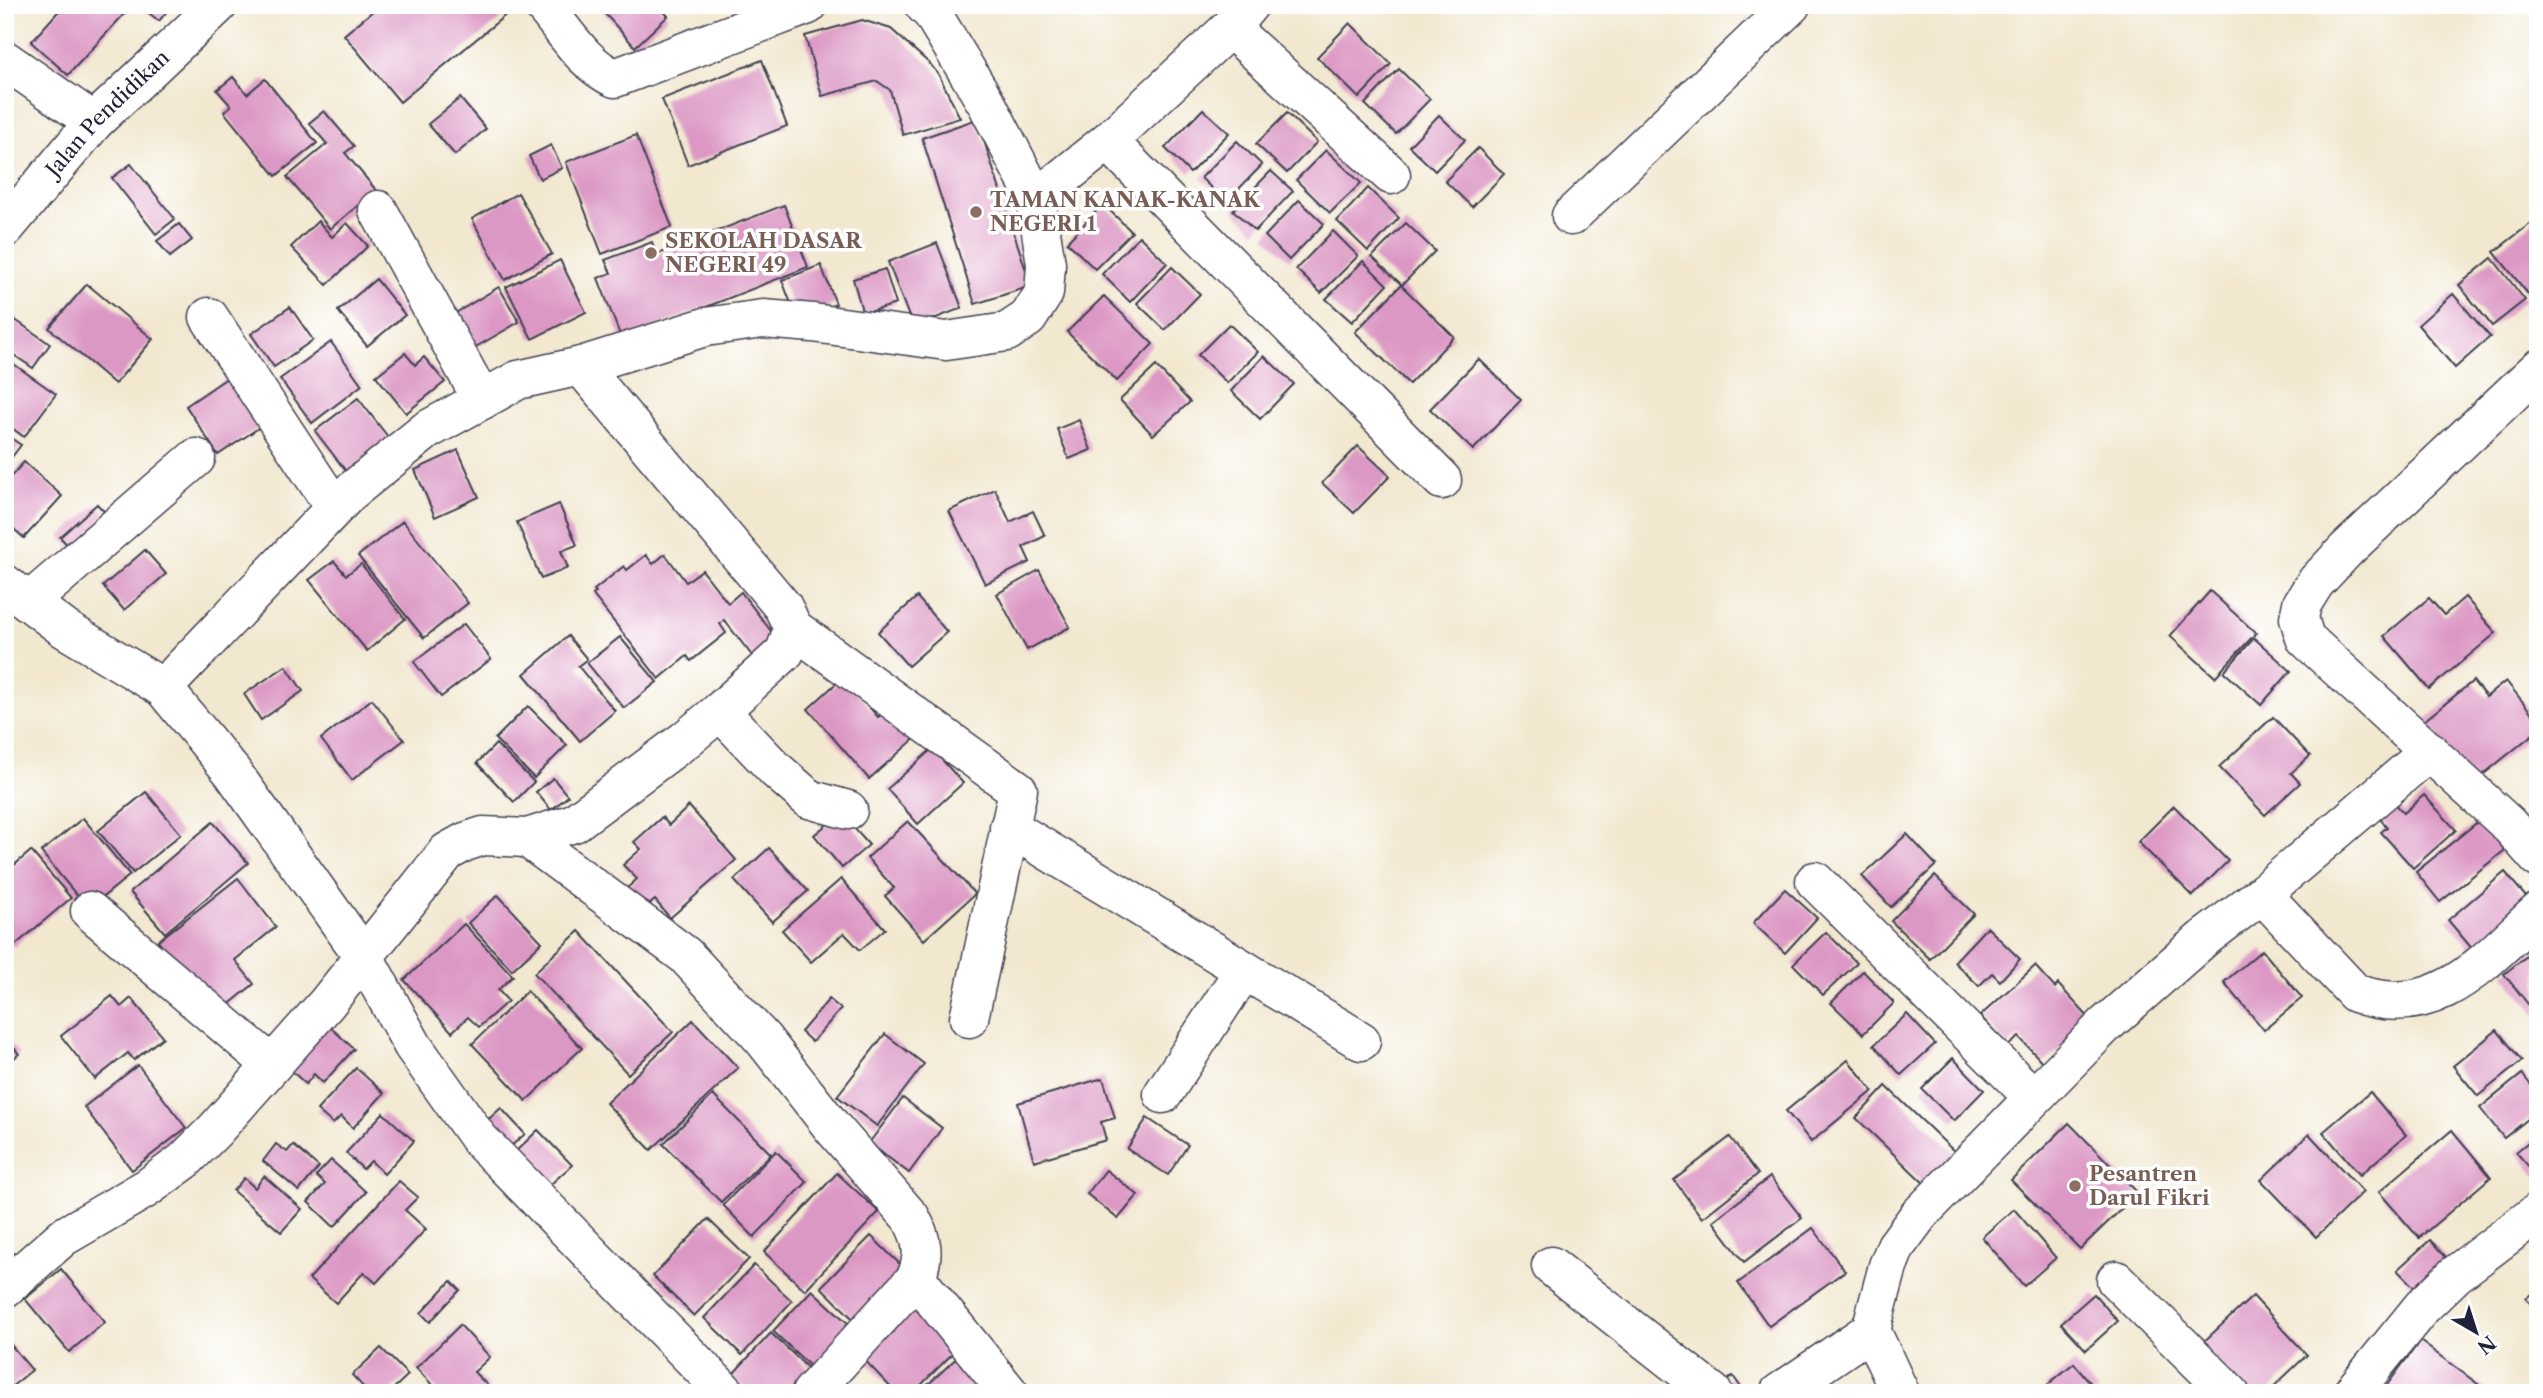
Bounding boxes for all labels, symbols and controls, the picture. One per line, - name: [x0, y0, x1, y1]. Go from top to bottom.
- street label: Jalan Pendidikan: [38, 45, 174, 184]
- place label: TAMAN KANAK-KANAK NEGERI 1: [990, 187, 1261, 236]
- marker: TAMAN KANAK-KANAK NEGERI 1: [968, 204, 984, 220]
- place label: SEKOLAH DASAR NEGERI 49: [665, 228, 862, 277]
- marker: SEKOLAH DASAR NEGERI 49: [643, 245, 659, 261]
- place label: Pesantren Darul Fikri: [2089, 1161, 2210, 1210]
- marker: Pesantren Darul Fikri: [2067, 1178, 2083, 1194]
- north arrow: [2442, 1296, 2512, 1366]
- text: N: [2473, 1331, 2500, 1359]

